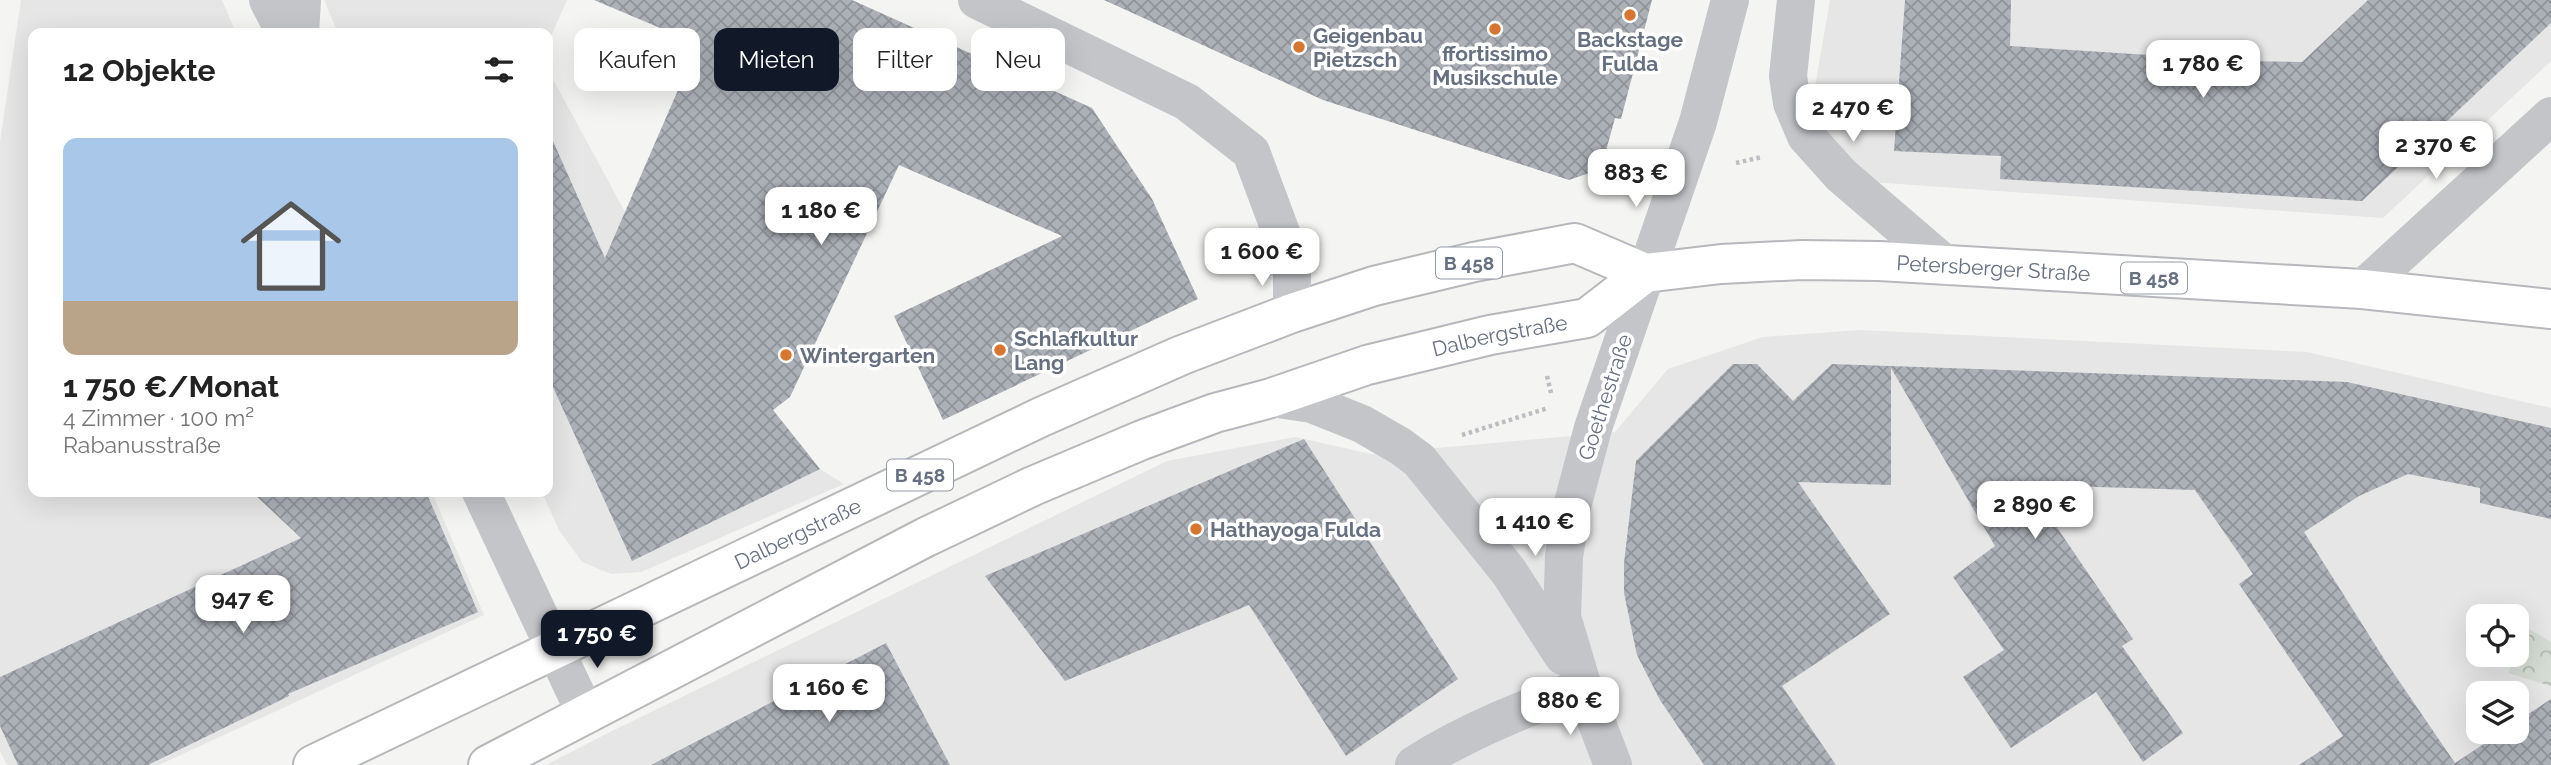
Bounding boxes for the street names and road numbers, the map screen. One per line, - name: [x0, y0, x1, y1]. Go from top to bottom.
- road number: B 458: [1436, 247, 1502, 278]
- street label: Petersberger Straße: [1896, 250, 2091, 286]
- road number: B 458: [2121, 262, 2187, 294]
- street label: Dalbergstraße: [1429, 309, 1569, 361]
- street label: Goethestraße: [1573, 331, 1637, 463]
- road number: B 458: [887, 460, 953, 490]
- street label: Dalbergstraße: [730, 493, 865, 574]

